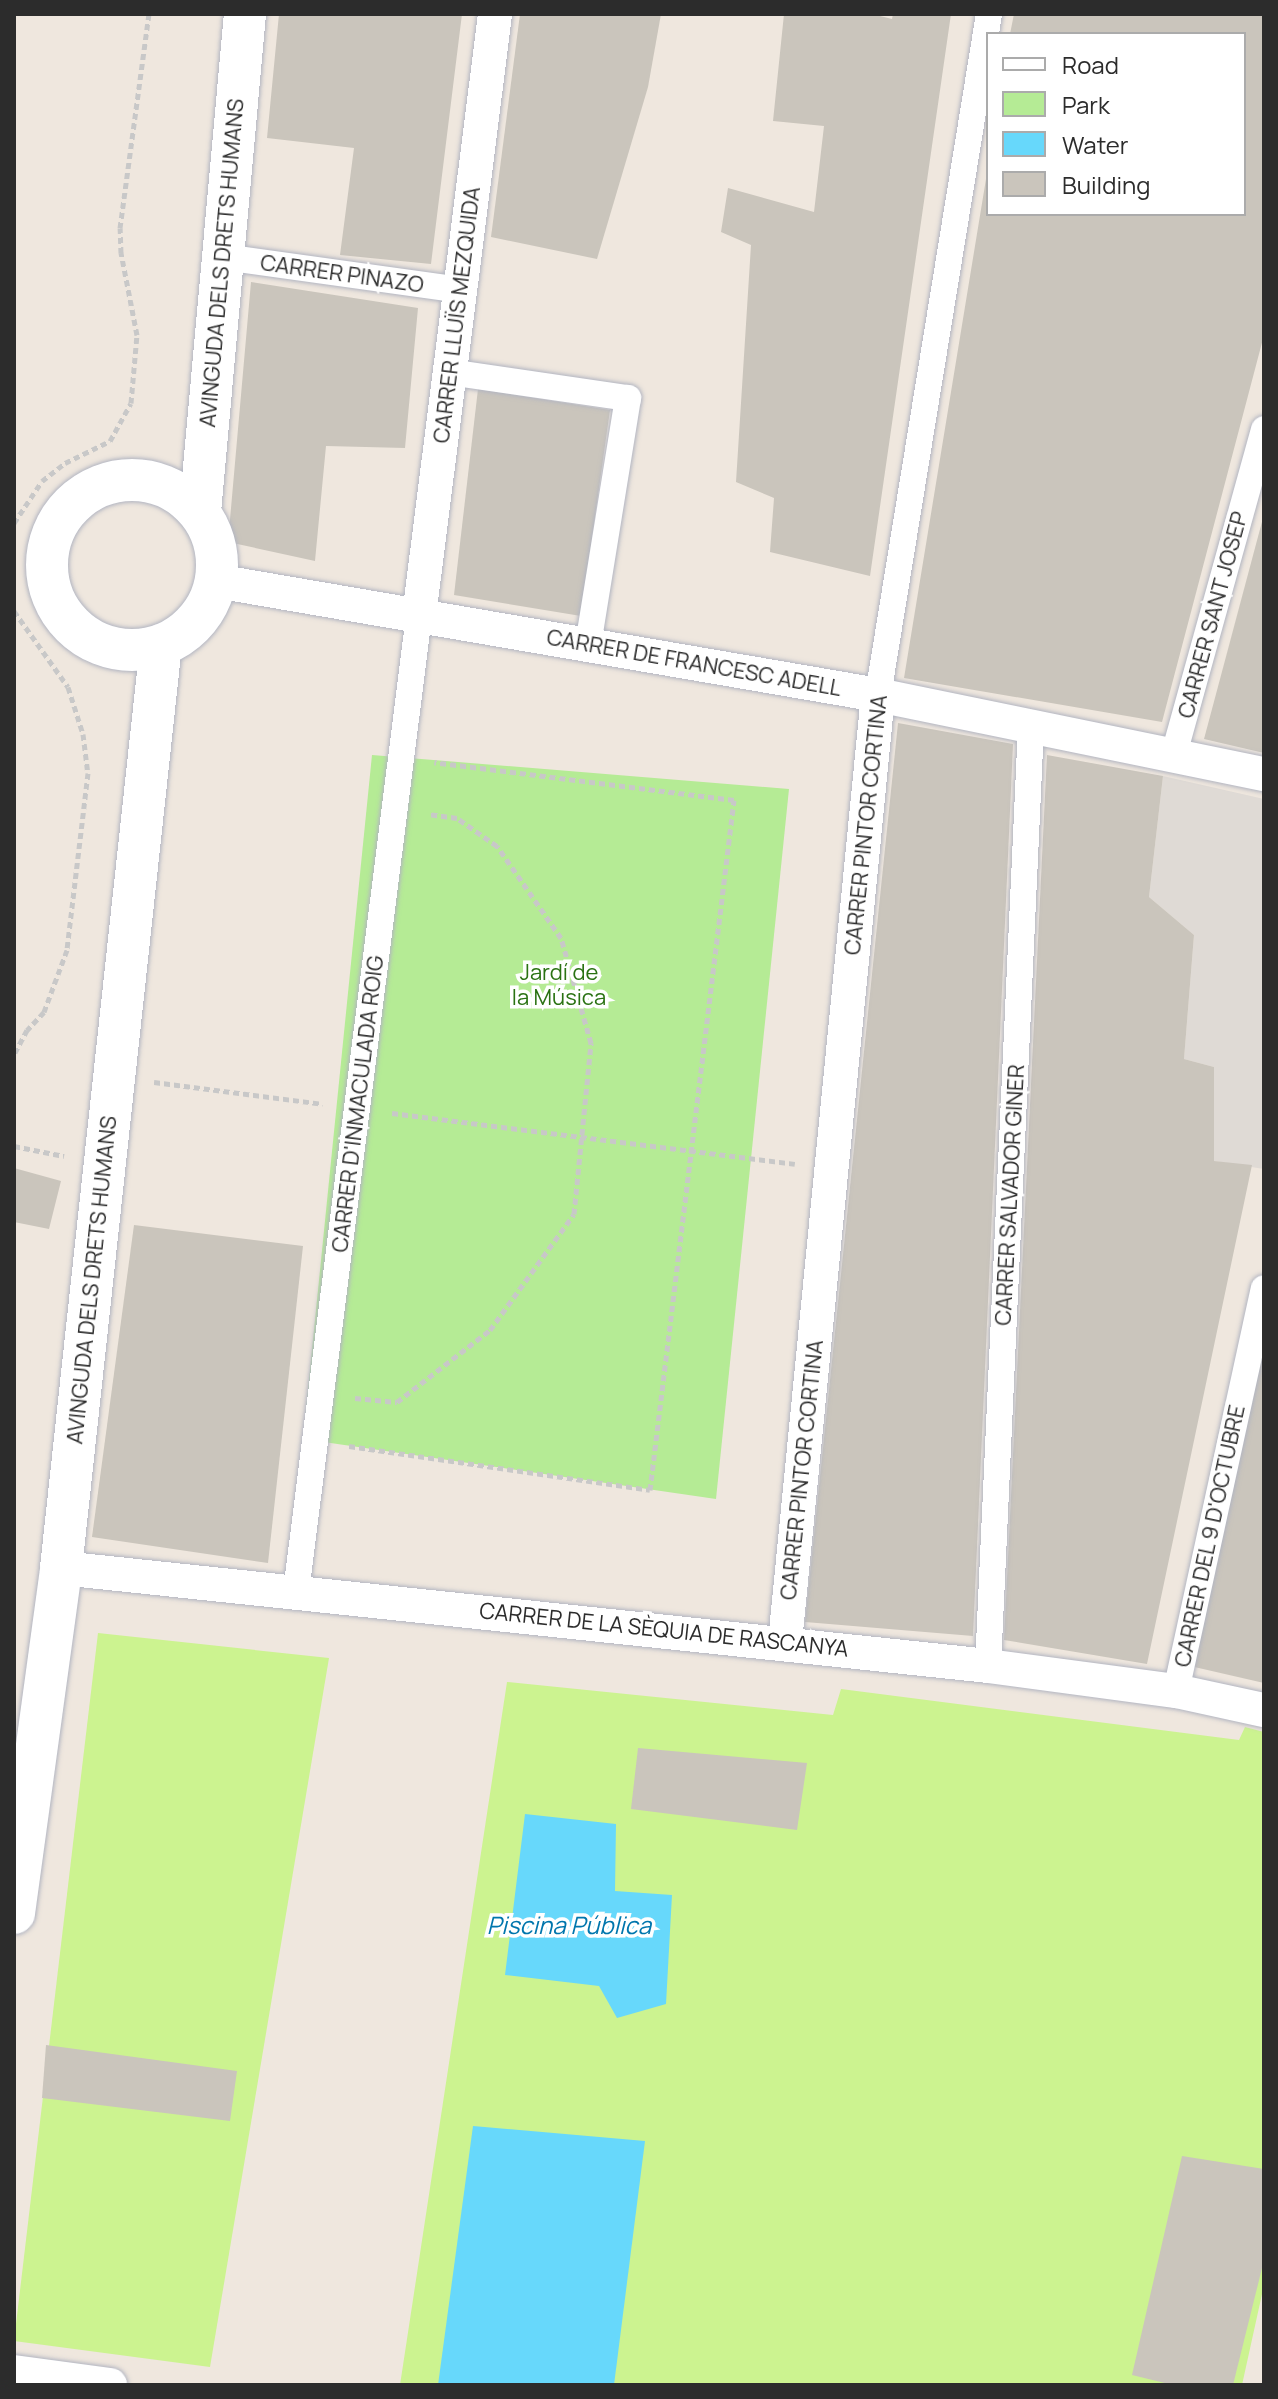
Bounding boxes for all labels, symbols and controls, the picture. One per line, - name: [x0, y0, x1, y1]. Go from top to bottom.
- legend: [986, 32, 1246, 216]
- text: Road: [1062, 48, 1119, 81]
- text: Park: [1062, 88, 1110, 121]
- street label: AVINGUDA DELS DRETS HUMANS: [194, 98, 250, 428]
- text: Water: [1062, 128, 1129, 161]
- text: Building: [1062, 168, 1150, 201]
- street label: CARRER LLUÏS MEZQUIDA: [428, 185, 486, 445]
- street label: CARRER PINAZO: [259, 249, 425, 299]
- street label: CARRER SANT JOSEP: [1173, 509, 1253, 721]
- street label: CARRER DE FRANCESC ADELL: [545, 624, 843, 702]
- street label: CARRER PINTOR CORTINA: [839, 694, 893, 956]
- street label: CARRER D'INMACULADA ROIG: [327, 954, 389, 1254]
- park label: Jardí de la Música: [512, 959, 606, 1010]
- street label: CARRER SALVADOR GINER: [990, 1064, 1030, 1326]
- street label: AVINGUDA DELS DRETS HUMANS: [62, 1115, 122, 1445]
- street label: CARRER PINTOR CORTINA: [775, 1339, 829, 1601]
- street label: CARRER DEL 9 D'OCTUBRE: [1169, 1402, 1251, 1670]
- street label: CARRER DE LA SÈQUIA DE RASCANYA: [478, 1597, 850, 1663]
- water label: Piscina Pública: [487, 1911, 651, 1939]

